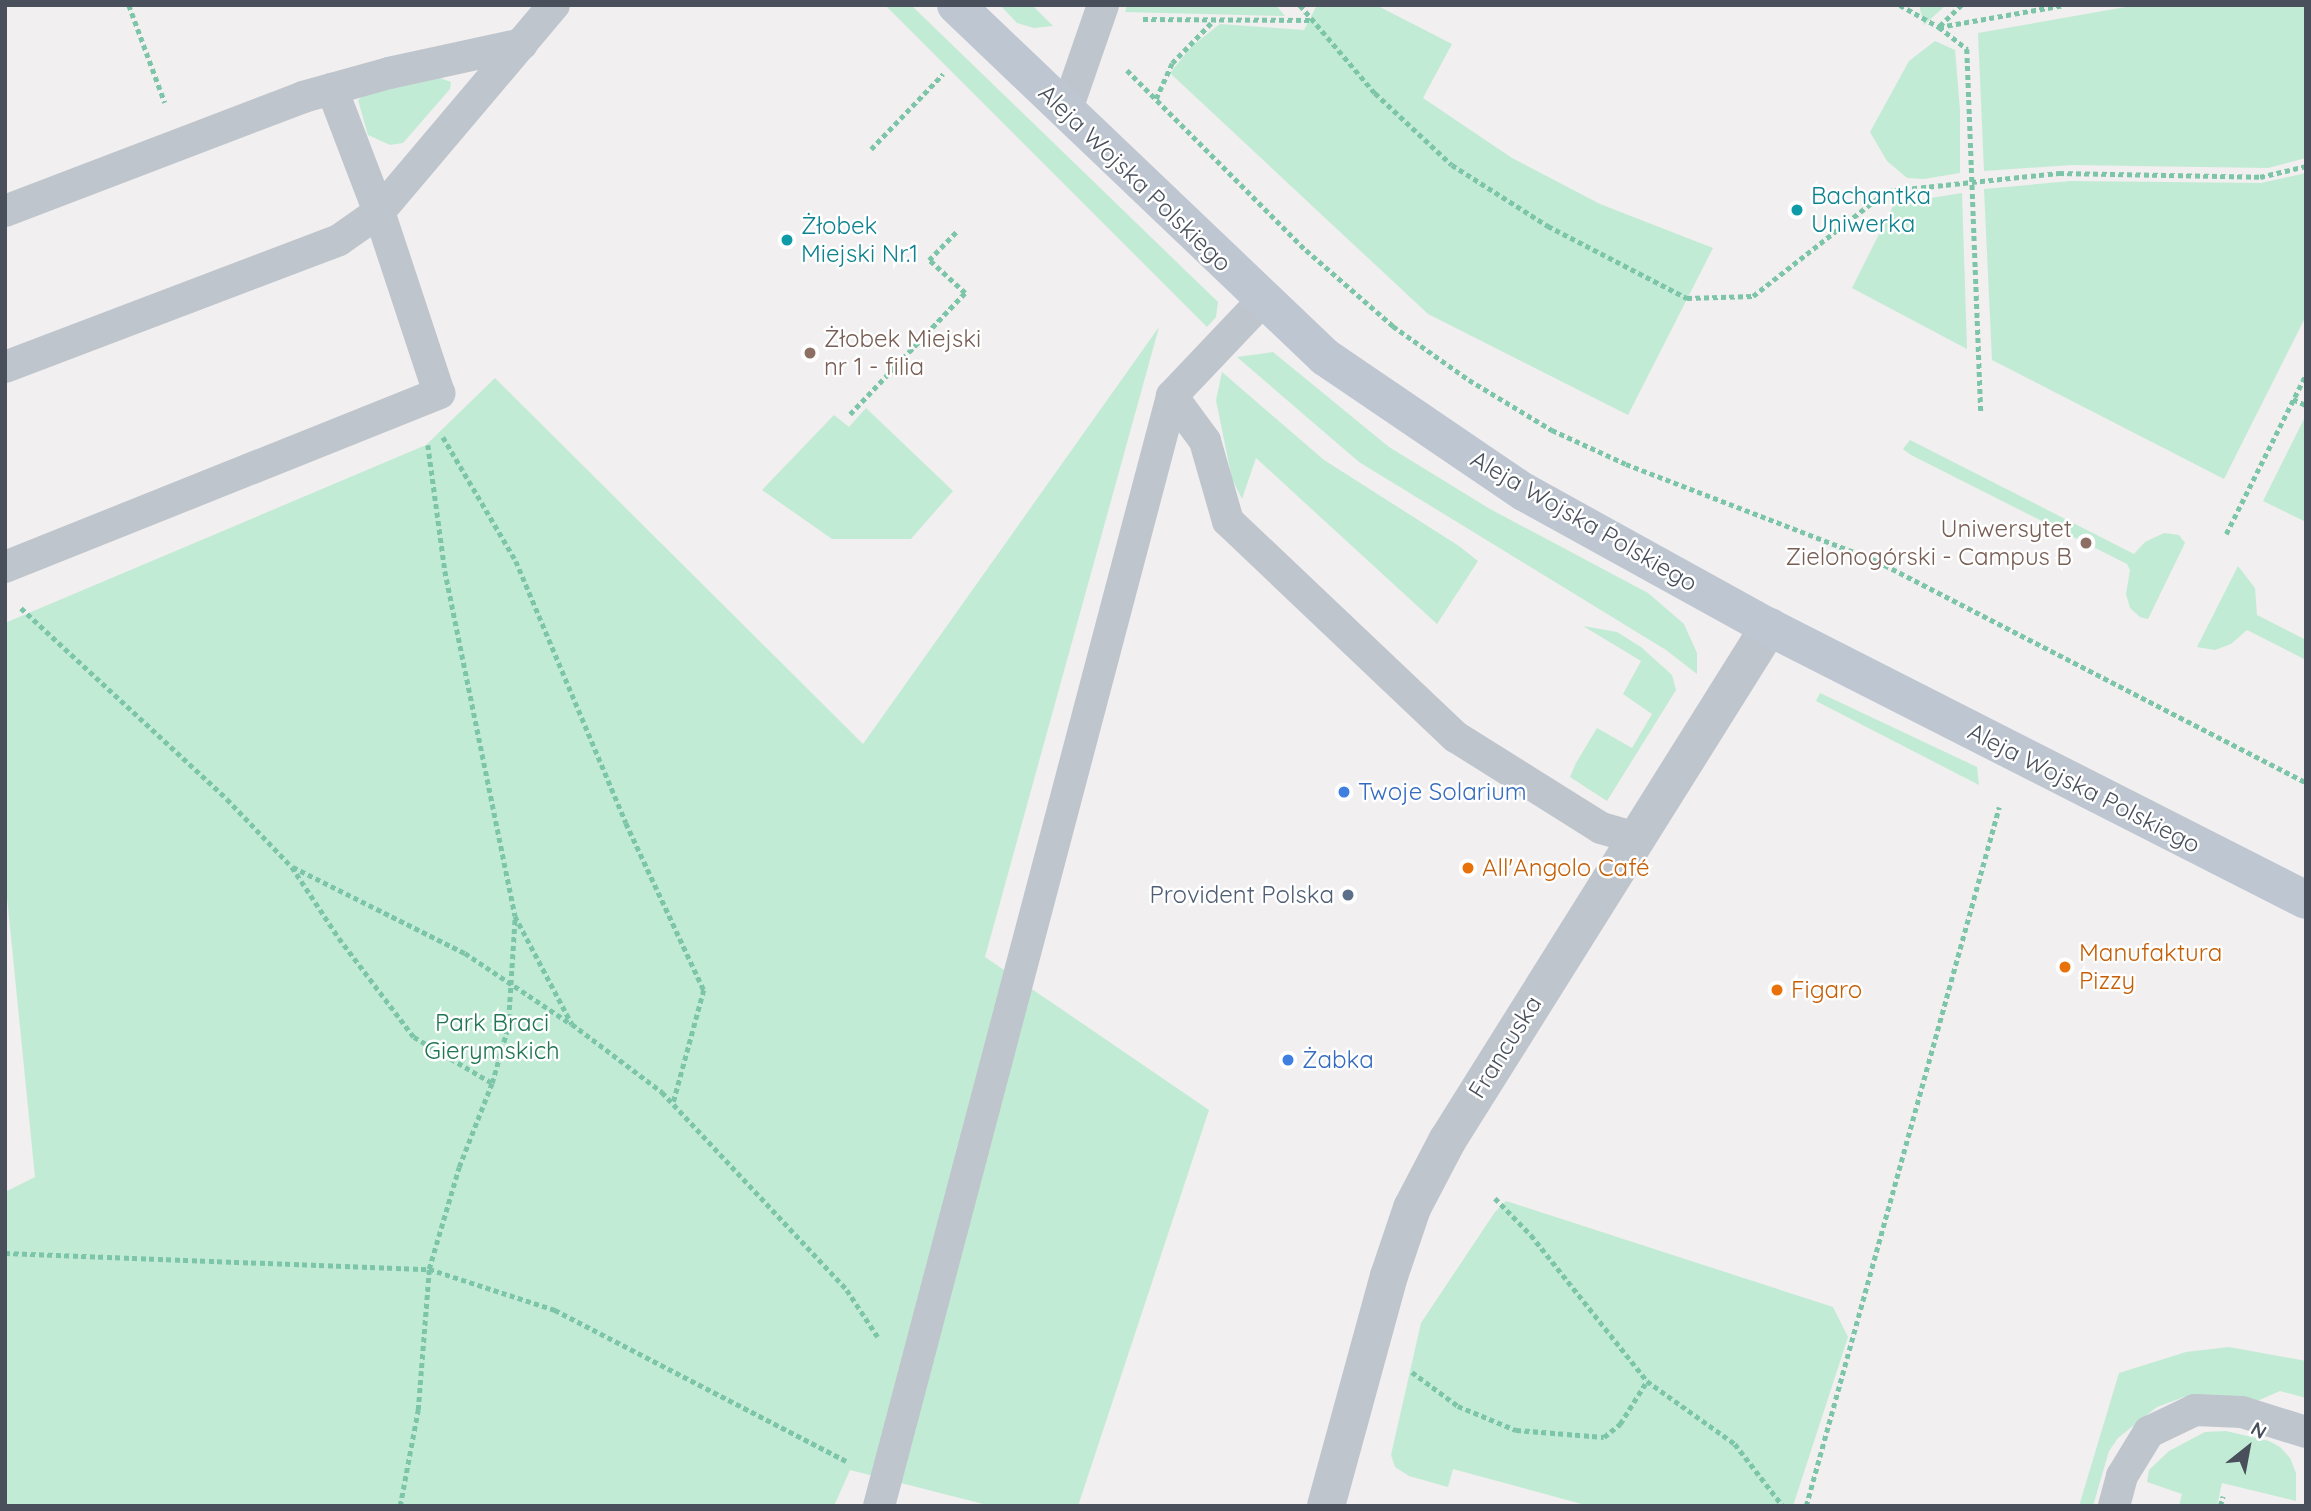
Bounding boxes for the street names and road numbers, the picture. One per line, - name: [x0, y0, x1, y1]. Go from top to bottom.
- street label: Aleja Wojska Polskiego: [1033, 79, 1237, 277]
- street label: Aleja Wojska Polskiego: [1466, 444, 1702, 598]
- street label: Aleja Wojska Polskiego: [1963, 717, 2205, 859]
- street label: Francuska: [1462, 990, 1548, 1104]

